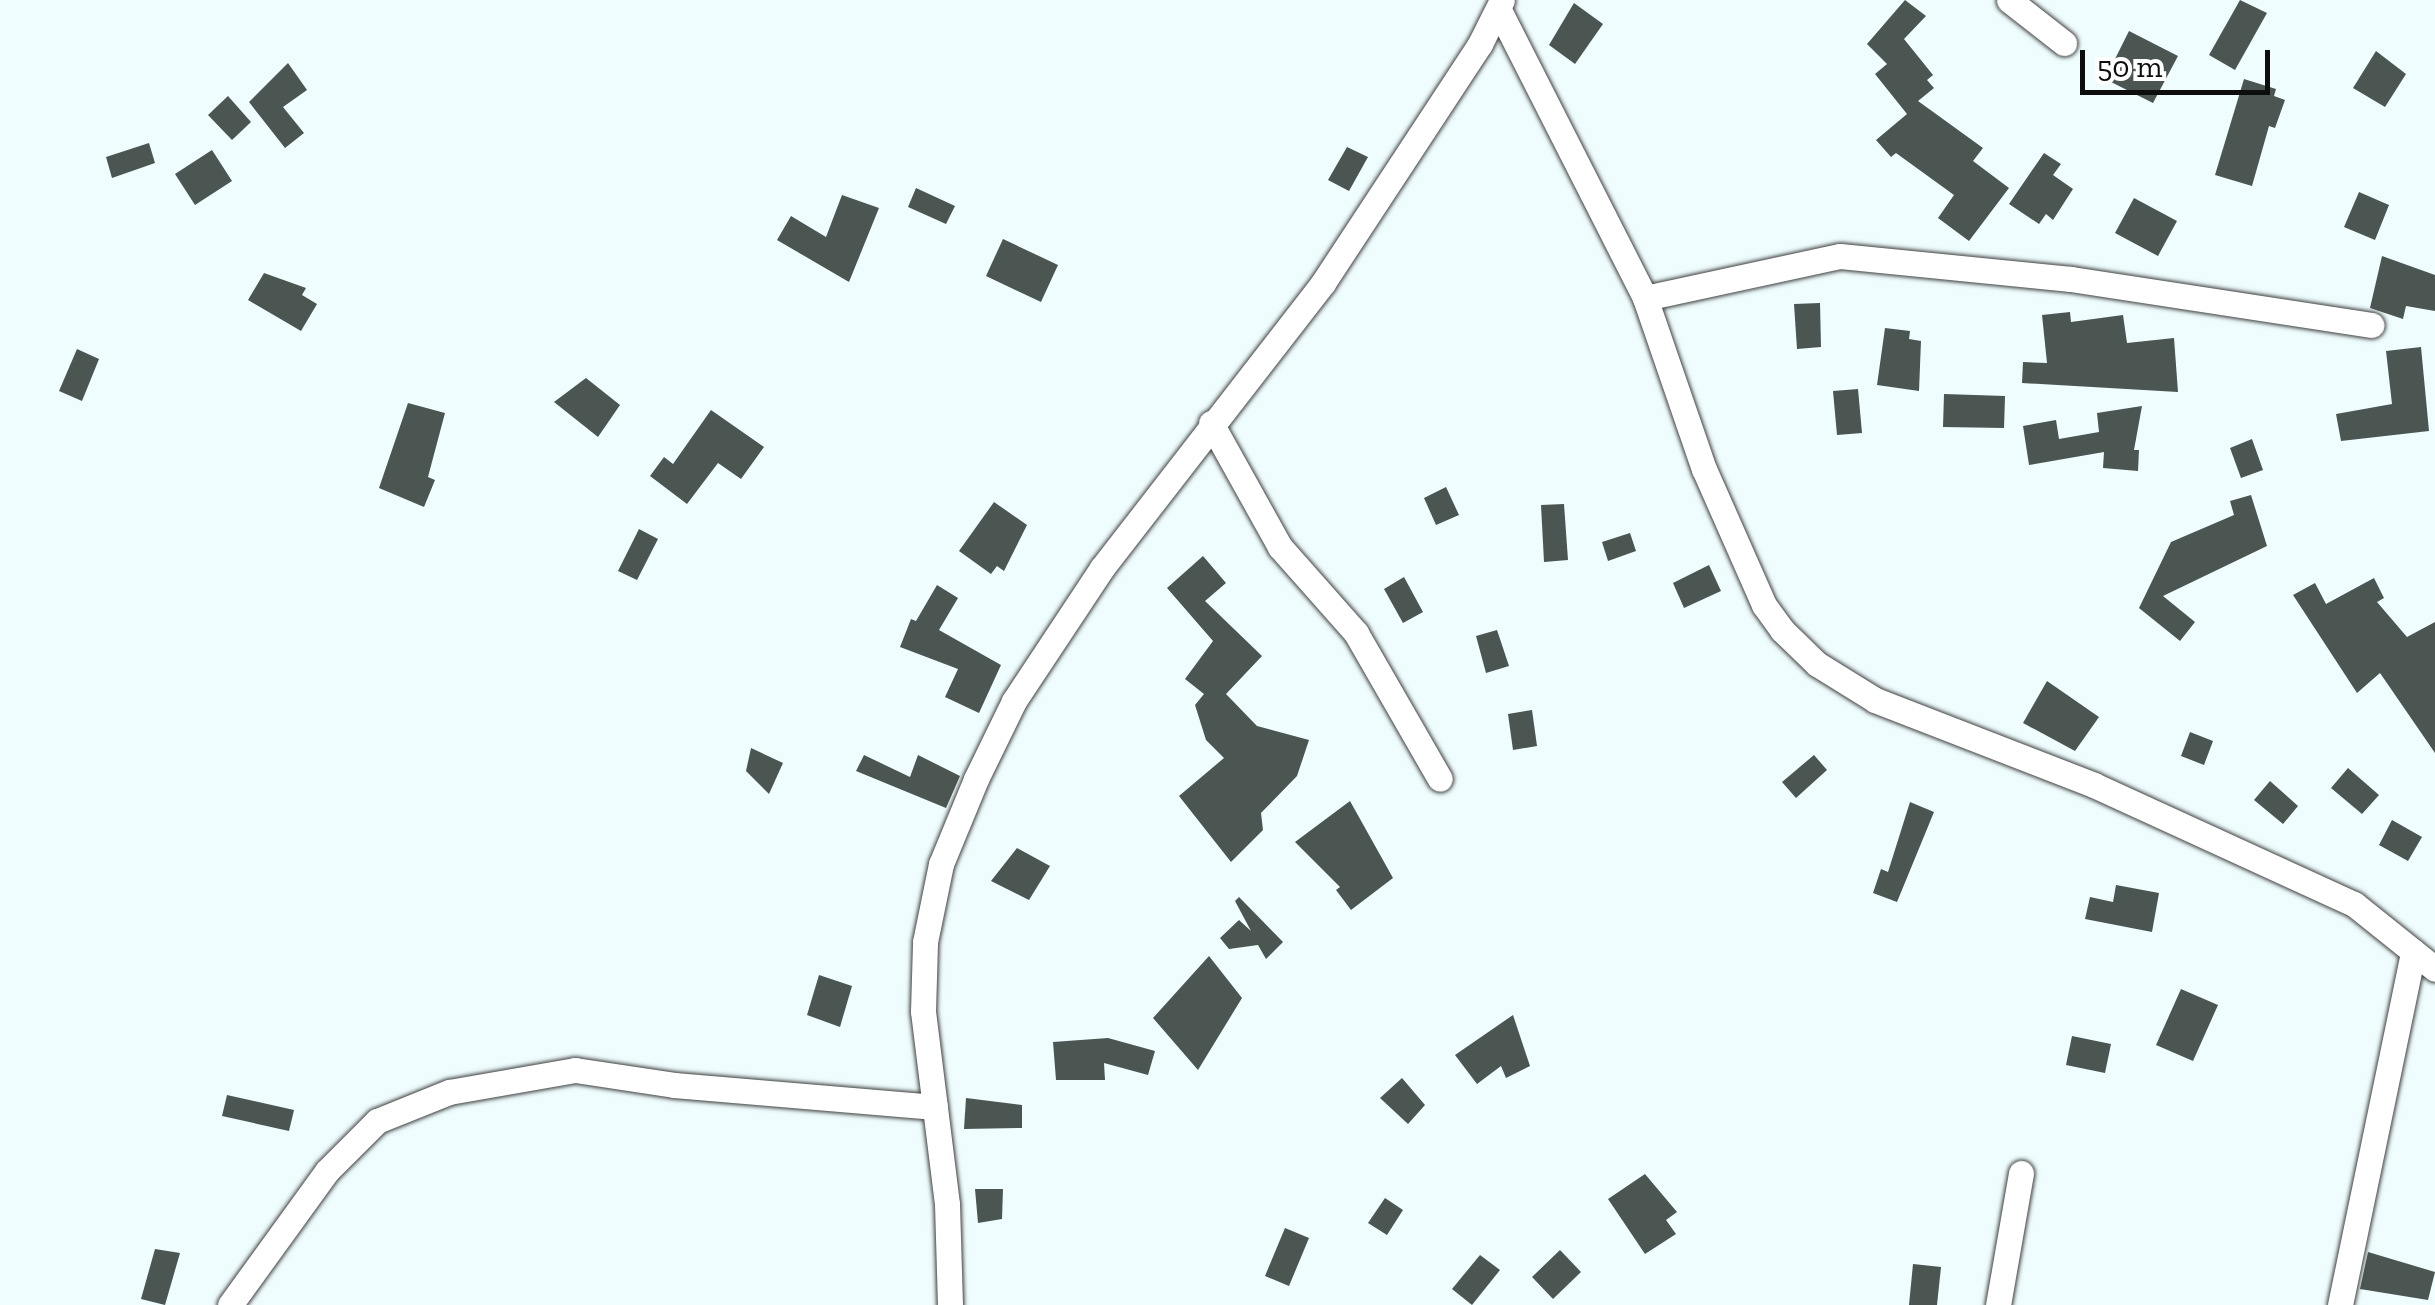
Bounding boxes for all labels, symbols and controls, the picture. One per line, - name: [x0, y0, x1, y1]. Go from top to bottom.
- scale bar: [2085, 30, 2275, 92]
- text: 50 m: [2097, 49, 2162, 85]

